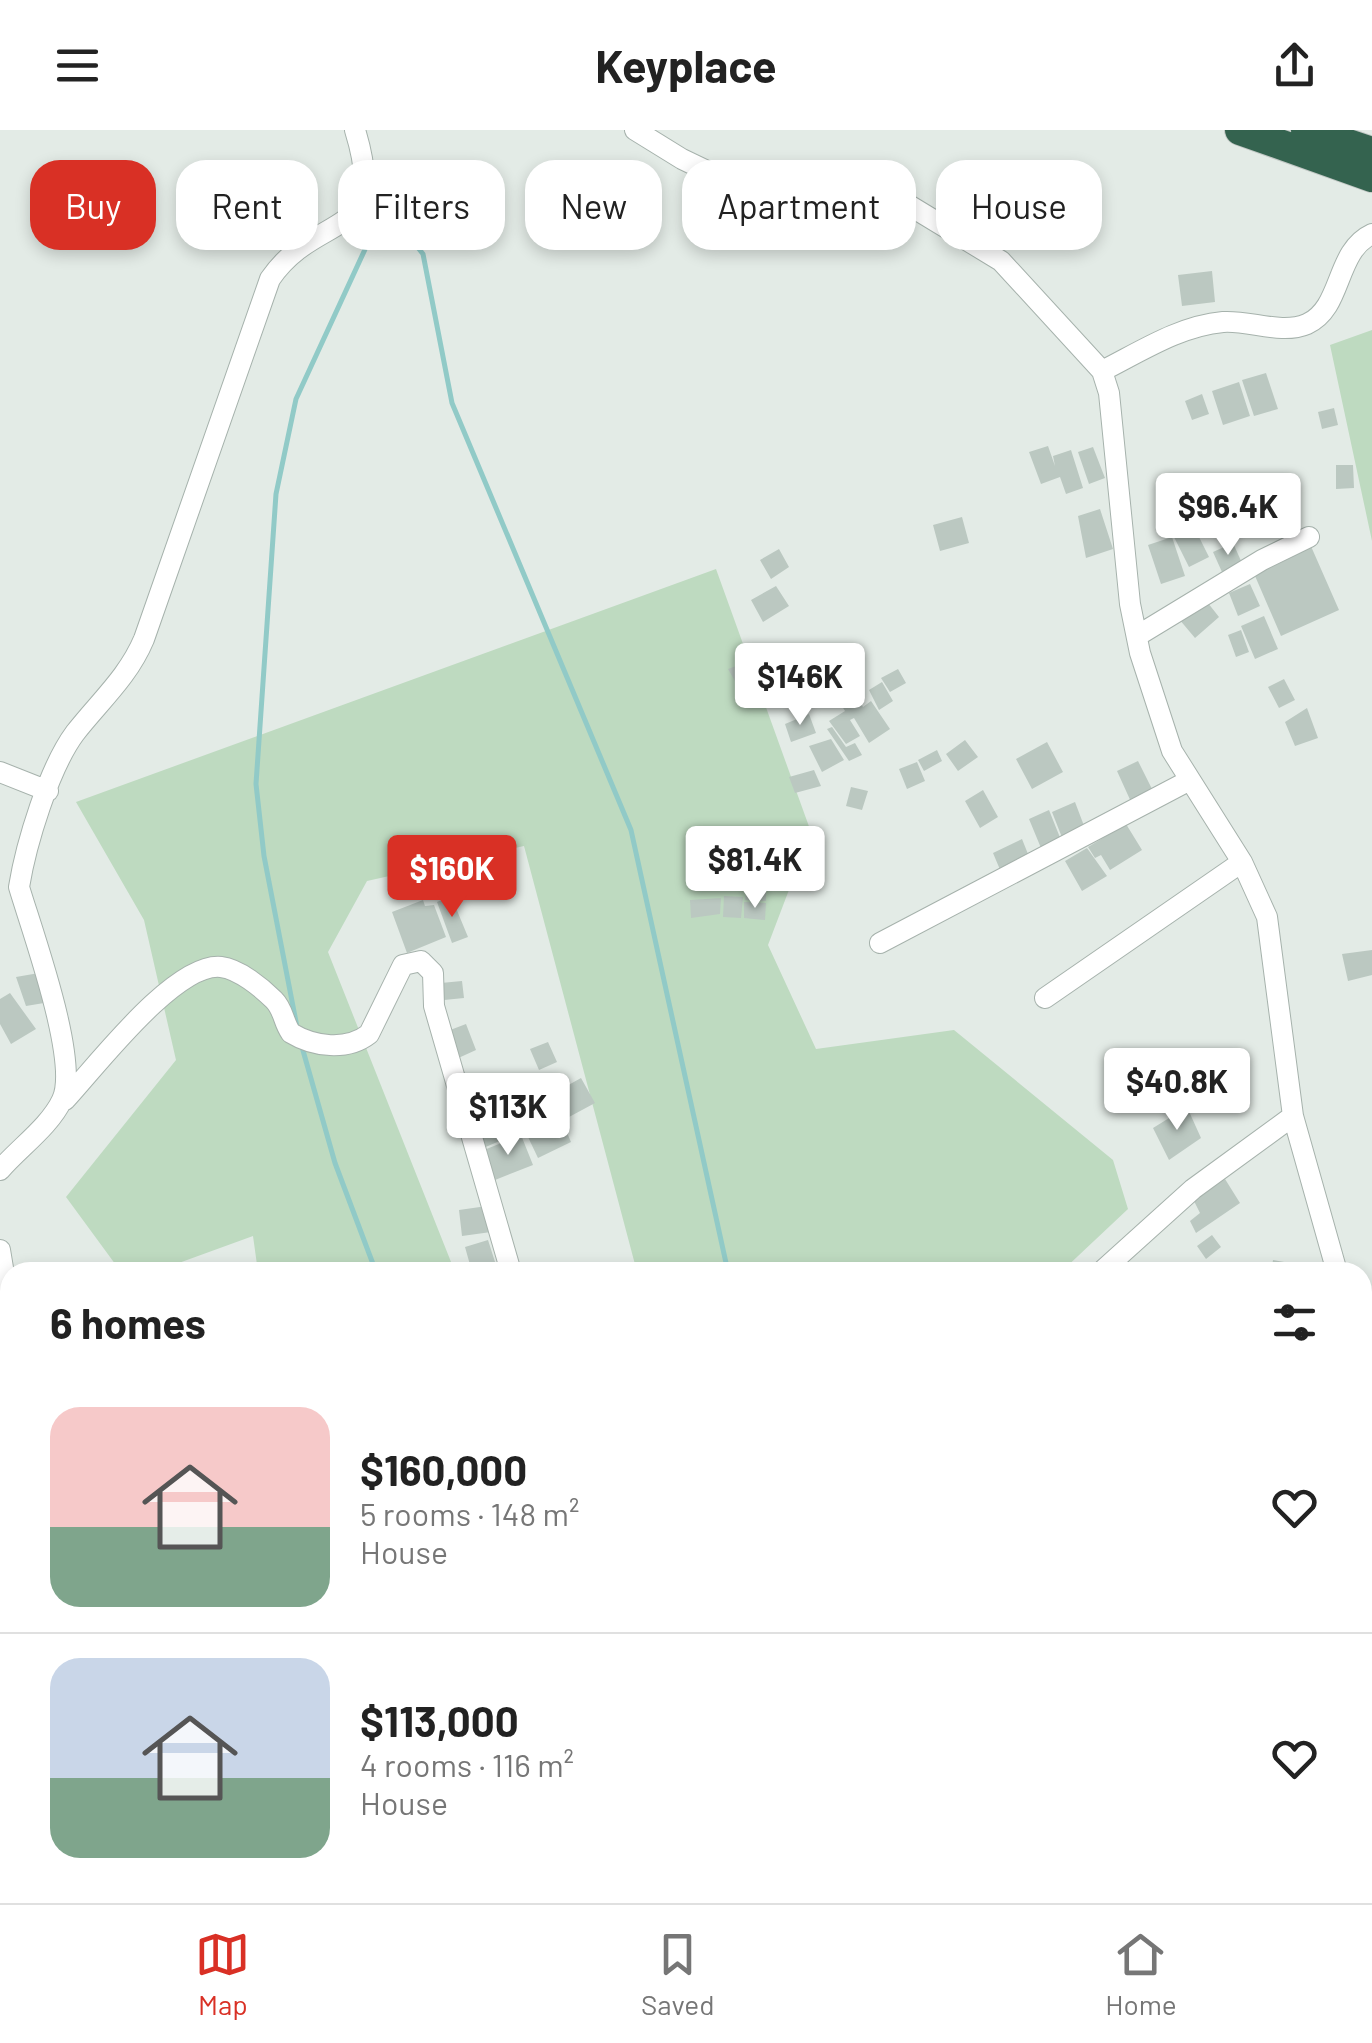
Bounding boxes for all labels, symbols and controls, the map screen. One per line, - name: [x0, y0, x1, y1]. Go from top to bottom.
- icon: menu: [50, 38, 105, 93]
- text: Keyplace: [595, 38, 777, 92]
- icon: share: [1267, 38, 1322, 93]
- chip: Buy: [30, 160, 156, 250]
- chip: Rent: [176, 160, 318, 250]
- chip: Filters: [338, 160, 505, 250]
- chip: New: [525, 160, 662, 250]
- chip: Apartment: [682, 160, 916, 250]
- chip: House: [936, 160, 1102, 250]
- pin: $96.4K: [1147, 473, 1309, 558]
- text: $96.4K: [1178, 486, 1278, 524]
- pin: $146K: [730, 643, 870, 728]
- text: $146K: [757, 656, 843, 694]
- pin: $81.4K: [674, 826, 836, 911]
- pin: $160K: [382, 835, 522, 920]
- text: $81.4K: [708, 839, 802, 877]
- text: $160K: [409, 848, 495, 886]
- pin: $40.8K: [1096, 1048, 1258, 1133]
- text: $40.8K: [1126, 1061, 1228, 1099]
- pin: $113K: [438, 1073, 578, 1158]
- text: $113K: [469, 1086, 547, 1124]
- icon: filters: [1267, 1295, 1322, 1350]
- text: 6 homes: [50, 1297, 206, 1347]
- text: $160,000: [360, 1444, 527, 1494]
- icon: home: [130, 1447, 250, 1567]
- icon: heart: [1267, 1480, 1322, 1535]
- text: 5 rooms · 148 m²: [360, 1494, 579, 1532]
- text: House: [360, 1532, 448, 1570]
- text: $113,000: [360, 1695, 519, 1745]
- icon: home: [130, 1698, 250, 1818]
- icon: heart: [1267, 1731, 1322, 1786]
- text: 4 rooms · 116 m²: [360, 1745, 574, 1783]
- text: House: [360, 1783, 448, 1821]
- tab: Map: [195, 1927, 250, 2021]
- tab: Saved: [641, 1927, 714, 2021]
- tab: Home: [1105, 1927, 1177, 2021]

